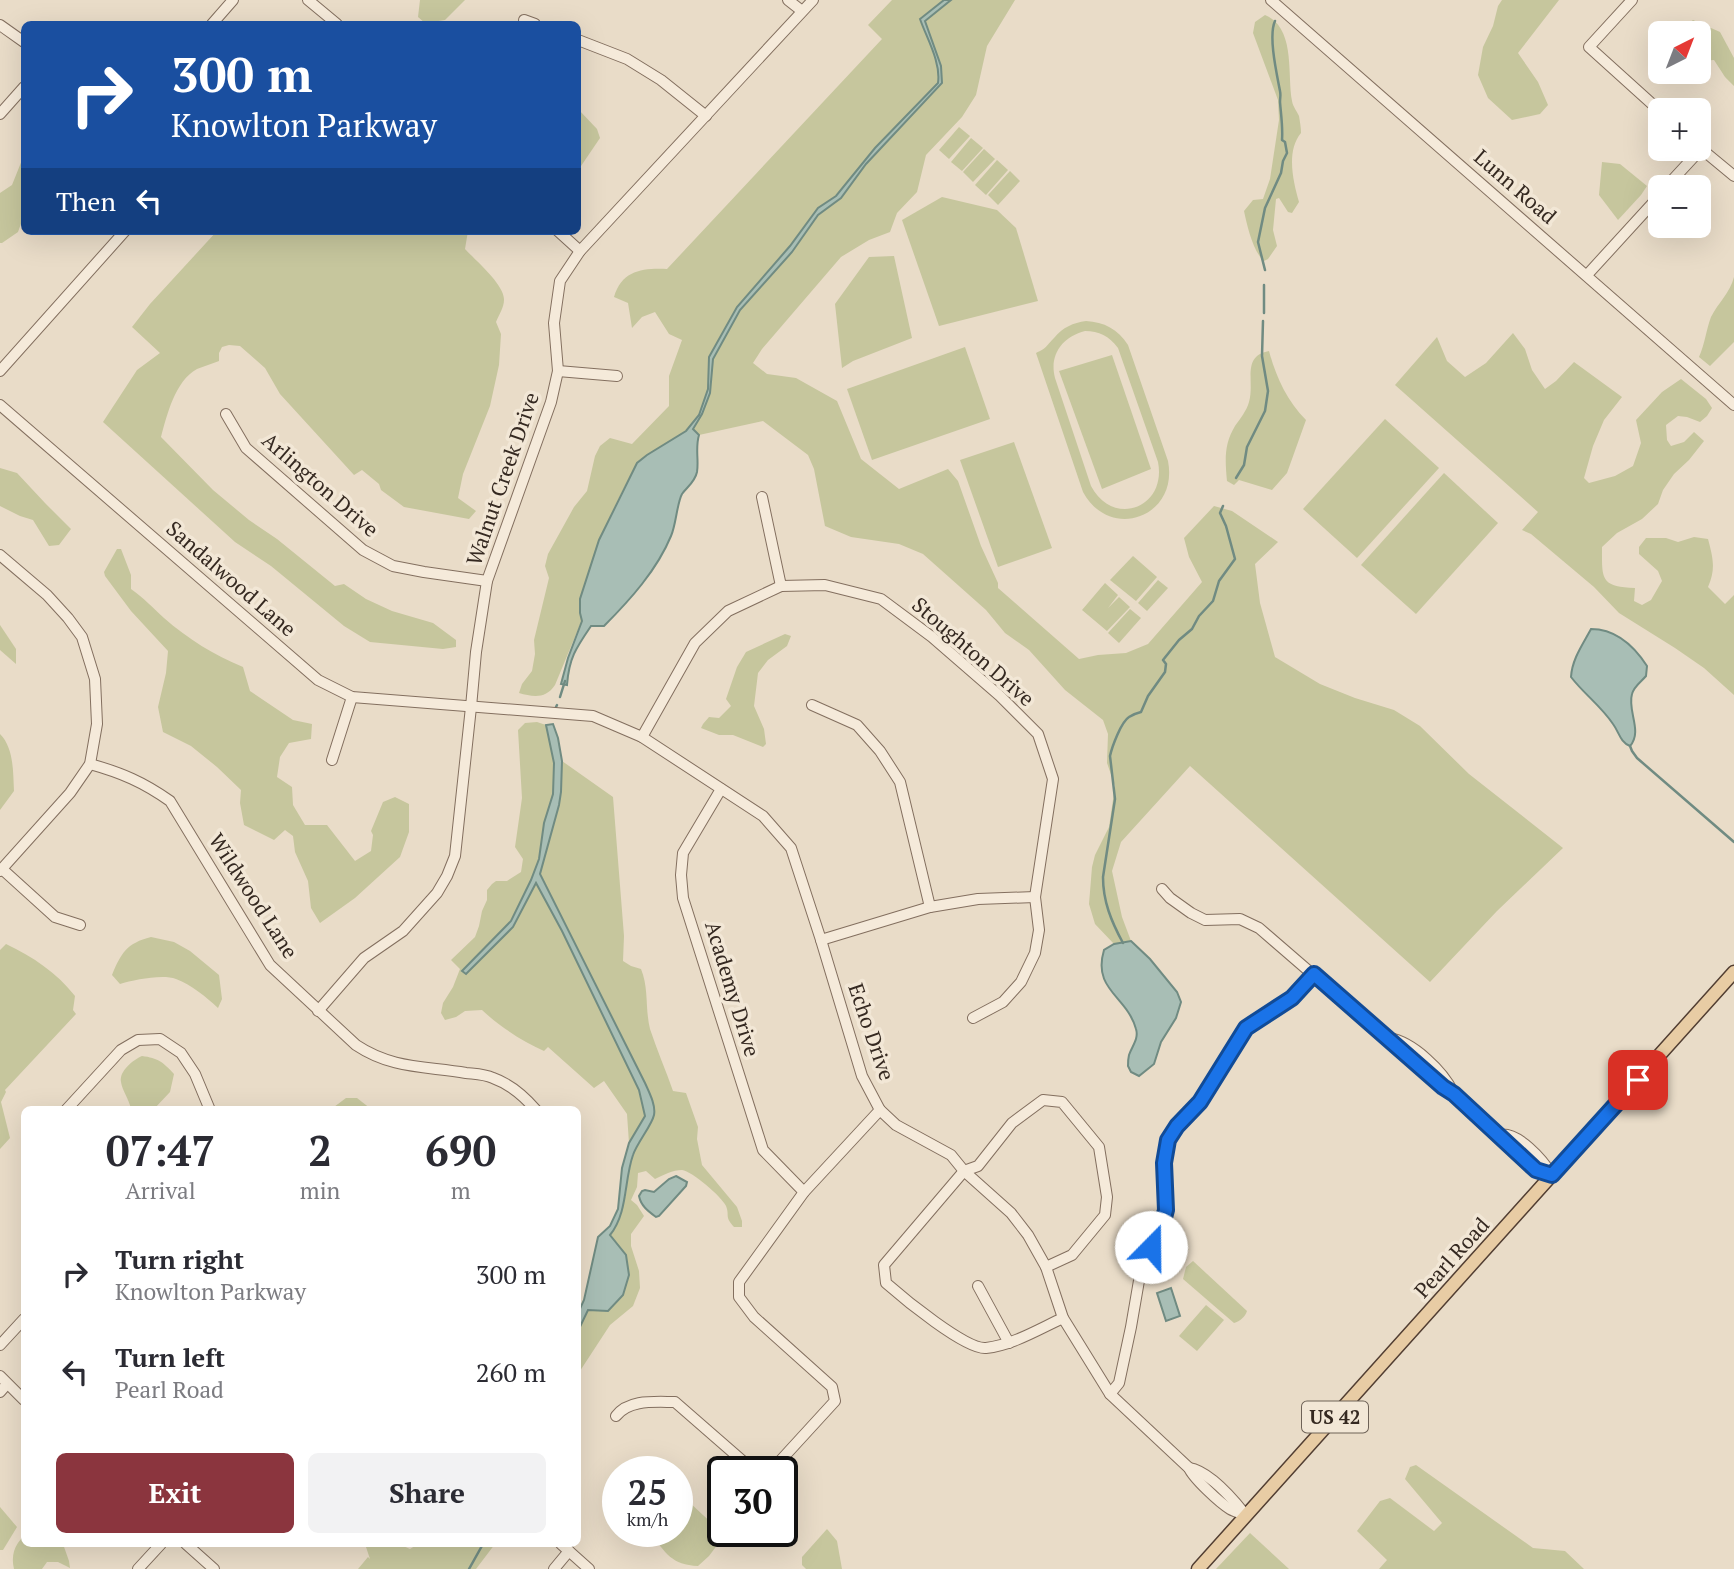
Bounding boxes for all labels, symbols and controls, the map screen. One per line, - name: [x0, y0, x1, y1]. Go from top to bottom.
- north arrow: [1648, 21, 1712, 84]
- map controls: [1648, 21, 1711, 238]
- text: 300 m: [171, 41, 313, 106]
- icon: right: [56, 49, 147, 140]
- button: +: [1648, 98, 1711, 161]
- text: Knowlton Parkway: [171, 104, 437, 146]
- street label: Lunn Road: [1469, 143, 1563, 230]
- button: −: [1648, 175, 1711, 238]
- icon: left: [130, 182, 168, 220]
- text: Then: [56, 184, 116, 218]
- street label: Walnut Creek Drive: [459, 388, 545, 569]
- street label: Arlington Drive: [257, 426, 385, 543]
- street label: Sandalwood Lane: [161, 514, 302, 642]
- street label: Stoughton Drive: [907, 590, 1041, 712]
- street label: Wildwood Lane: [203, 827, 305, 964]
- street label: Academy Drive: [699, 918, 767, 1060]
- street label: Echo Drive: [842, 979, 902, 1084]
- pin: [1608, 1050, 1668, 1110]
- icon: arrive: [1619, 1061, 1657, 1099]
- text: 07:47: [106, 1122, 215, 1178]
- text: 2: [308, 1122, 332, 1178]
- text: 690: [425, 1122, 496, 1178]
- text: Arrival: [125, 1175, 196, 1206]
- text: min: [300, 1175, 340, 1206]
- text: m: [451, 1175, 471, 1206]
- position arrow: [1114, 1210, 1188, 1284]
- street label: Pearl Road: [1408, 1211, 1495, 1304]
- text: Turn right: [115, 1242, 244, 1276]
- icon: right: [56, 1255, 94, 1293]
- text: 300 m: [476, 1257, 546, 1291]
- text: Knowlton Parkway: [115, 1276, 306, 1307]
- text: Turn left: [115, 1340, 225, 1374]
- icon: left: [56, 1353, 94, 1391]
- text: 260 m: [476, 1355, 546, 1389]
- text: Pearl Road: [115, 1374, 224, 1405]
- road number: US 42: [1302, 1401, 1368, 1432]
- button: Exit: [56, 1453, 294, 1533]
- button: Share: [308, 1453, 546, 1533]
- speed limit sign: 30: [707, 1456, 798, 1547]
- text: 25: [628, 1469, 667, 1515]
- text: km/h: [627, 1507, 668, 1531]

